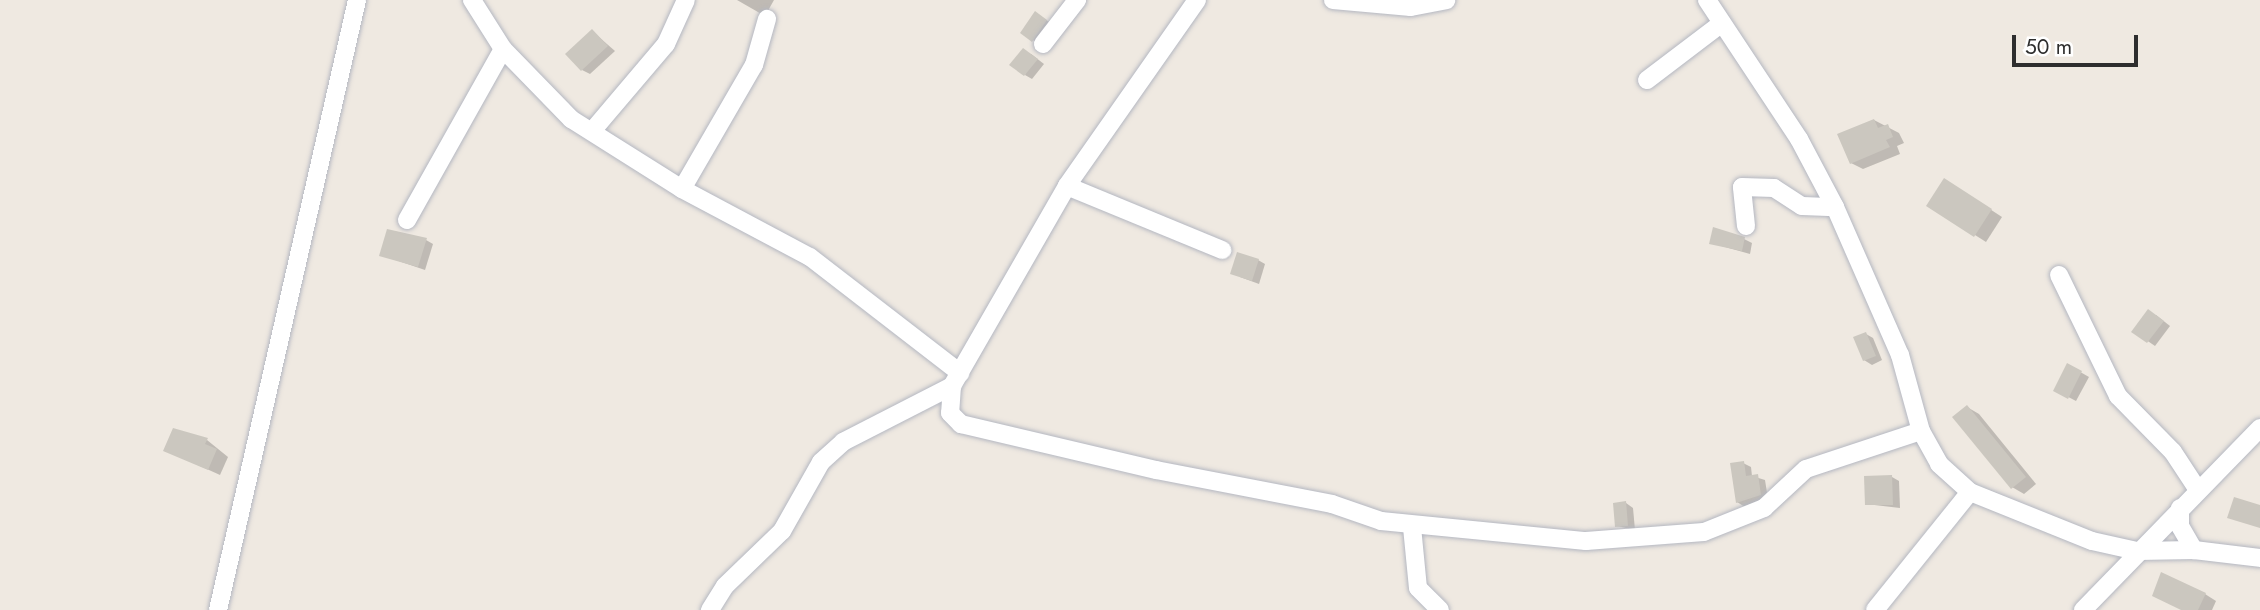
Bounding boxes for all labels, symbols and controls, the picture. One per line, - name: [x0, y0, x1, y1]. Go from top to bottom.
- scale bar: [2015, 21, 2141, 65]
- text: 50 m: [2025, 32, 2072, 62]

